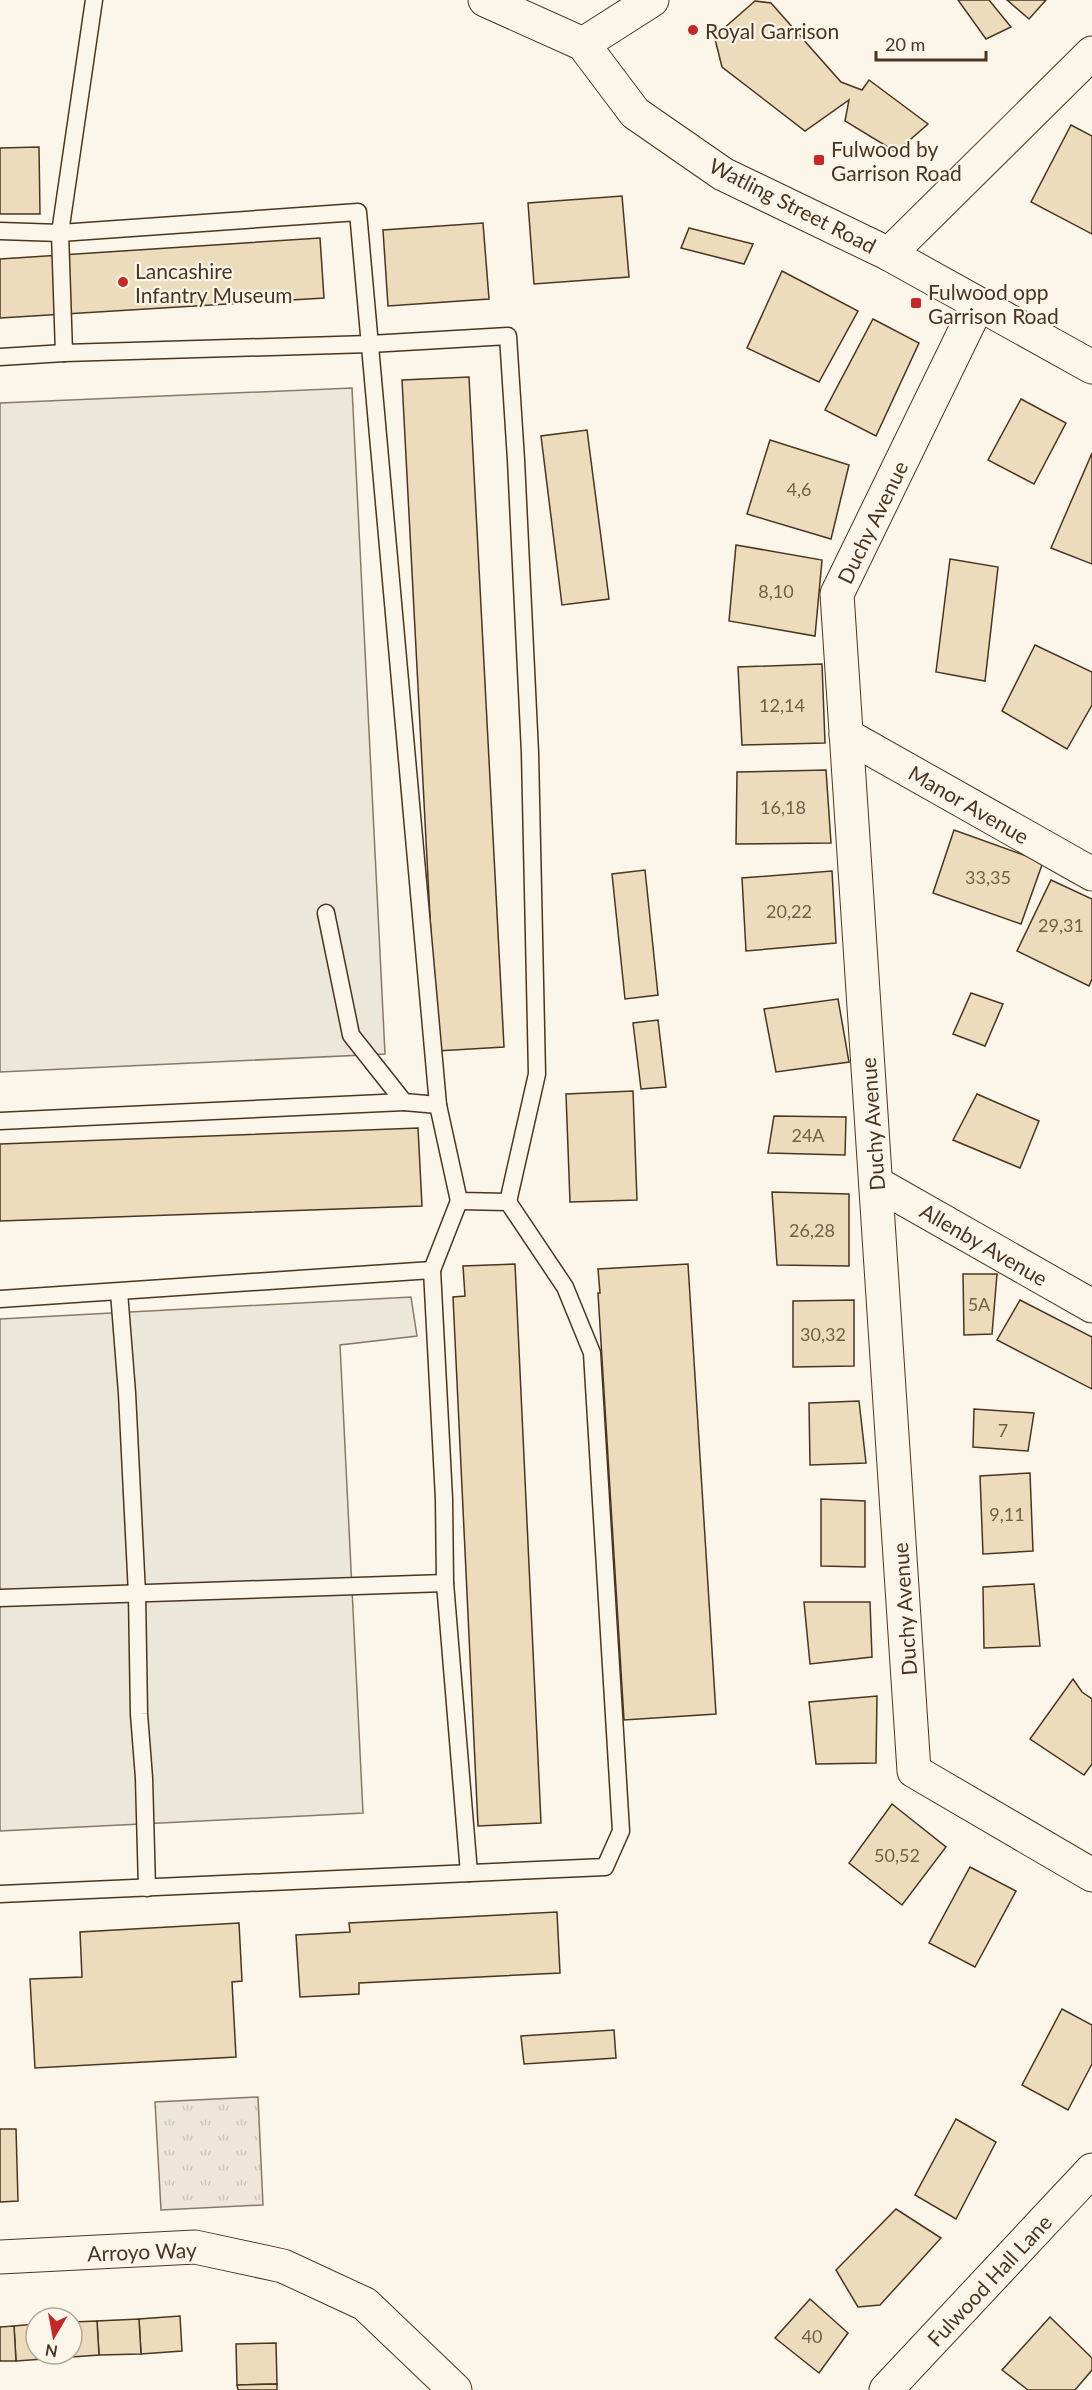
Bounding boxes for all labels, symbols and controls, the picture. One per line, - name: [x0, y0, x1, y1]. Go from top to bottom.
- place label: Royal Garrison: [705, 18, 839, 43]
- marker: Royal Garrison: [686, 23, 700, 37]
- scale bar: [876, 24, 986, 62]
- text: 20 m: [885, 33, 925, 55]
- place label: Fulwood by Garrison Road: [831, 136, 962, 185]
- street label: Watling Street Road: [706, 152, 880, 258]
- marker: Fulwood by Garrison Road: [812, 153, 826, 167]
- place label: Lancashire Infantry Museum: [135, 258, 293, 307]
- marker: Lancashire Infantry Museum: [116, 275, 130, 289]
- place label: Fulwood opp Garrison Road: [928, 279, 1059, 328]
- marker: Fulwood opp Garrison Road: [909, 296, 923, 310]
- street label: Duchy Avenue: [832, 457, 912, 587]
- house number: 4,6: [787, 478, 811, 500]
- house number: 8,10: [758, 580, 794, 602]
- house number: 12,14: [759, 694, 805, 716]
- street label: Manor Avenue: [904, 760, 1034, 848]
- house number: 16,18: [760, 796, 806, 818]
- house number: 33,35: [965, 866, 1011, 888]
- house number: 20,22: [766, 900, 812, 922]
- house number: 29,31: [1038, 914, 1084, 936]
- street label: Duchy Avenue: [855, 1057, 889, 1191]
- house number: 24A: [791, 1124, 825, 1146]
- street label: Allenby Avenue: [916, 1197, 1052, 1291]
- house number: 26,28: [789, 1219, 835, 1241]
- house number: 5A: [968, 1293, 991, 1315]
- house number: 30,32: [800, 1323, 846, 1345]
- house number: 7: [998, 1419, 1008, 1441]
- house number: 9,11: [989, 1503, 1025, 1525]
- street label: Duchy Avenue: [887, 1542, 921, 1676]
- house number: 50,52: [874, 1844, 920, 1866]
- street label: Fulwood Hall Lane: [922, 2209, 1056, 2351]
- street label: Arroyo Way: [87, 2237, 197, 2265]
- north arrow: [24, 2306, 84, 2366]
- house number: 40: [802, 2325, 822, 2347]
- text: N: [44, 2341, 59, 2362]

